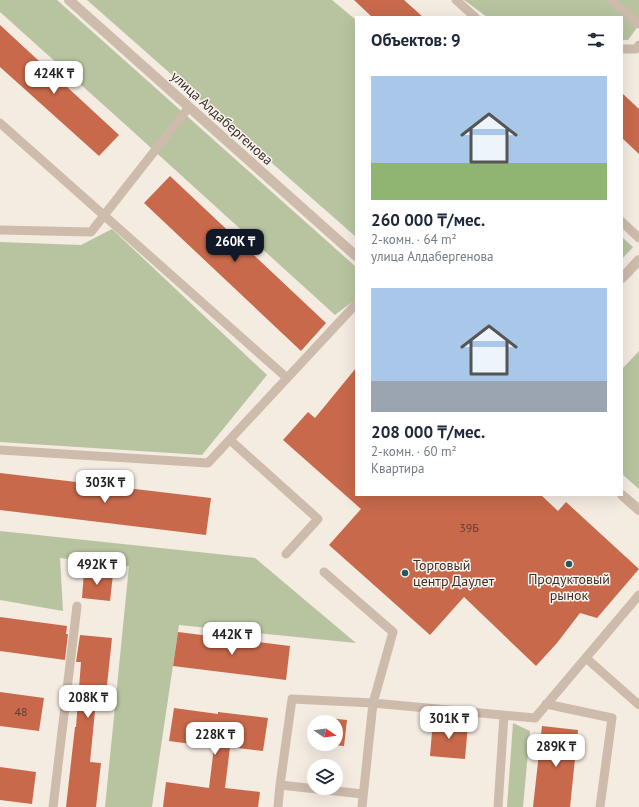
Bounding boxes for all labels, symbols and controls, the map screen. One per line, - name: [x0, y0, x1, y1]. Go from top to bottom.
- text: Объектов: 9: [371, 29, 461, 51]
- icon: filters: [585, 29, 607, 51]
- pin: 424K ₸: [21, 61, 87, 95]
- text: 424K ₸: [34, 65, 74, 82]
- street label: улица Алдабергенова: [167, 67, 277, 169]
- icon: home: [453, 102, 525, 174]
- text: 260 000 ₸/мес.: [371, 209, 485, 231]
- pin: 260K ₸: [202, 229, 268, 263]
- text: 2-комн. · 64 m²: [371, 231, 457, 248]
- text: 260K ₸: [215, 233, 255, 250]
- text: улица Алдабергенова: [371, 248, 493, 265]
- icon: home: [453, 314, 525, 386]
- text: 208 000 ₸/мес.: [371, 421, 485, 443]
- text: 2-комн. · 60 m²: [371, 443, 457, 460]
- text: Квартира: [371, 460, 424, 477]
- pin: 303K ₸: [72, 470, 138, 504]
- text: 303K ₸: [85, 474, 125, 491]
- house number: 39Б: [459, 520, 479, 535]
- pin: 492K ₸: [64, 552, 130, 586]
- text: 492K ₸: [77, 556, 117, 573]
- place label: Торговый центр Даулет: [413, 556, 495, 590]
- marker: Продуктовый рынок: [564, 559, 574, 569]
- marker: Торговый центр Даулет: [400, 568, 410, 578]
- place label: Продуктовый рынок: [528, 570, 610, 604]
- pin: 442K ₸: [199, 622, 265, 656]
- text: 442K ₸: [212, 626, 252, 643]
- pin: 208K ₸: [55, 685, 121, 719]
- text: 208K ₸: [68, 689, 108, 706]
- house number: 48: [14, 704, 28, 719]
- pin: 301K ₸: [416, 706, 482, 740]
- text: 301K ₸: [429, 710, 469, 727]
- north arrow: [307, 715, 343, 751]
- map controls: [307, 715, 343, 795]
- pin: 228K ₸: [182, 722, 248, 756]
- text: 228K ₸: [195, 726, 235, 743]
- pin: 289K ₸: [523, 734, 589, 768]
- text: 289K ₸: [536, 738, 576, 755]
- button: layers: [307, 759, 343, 795]

